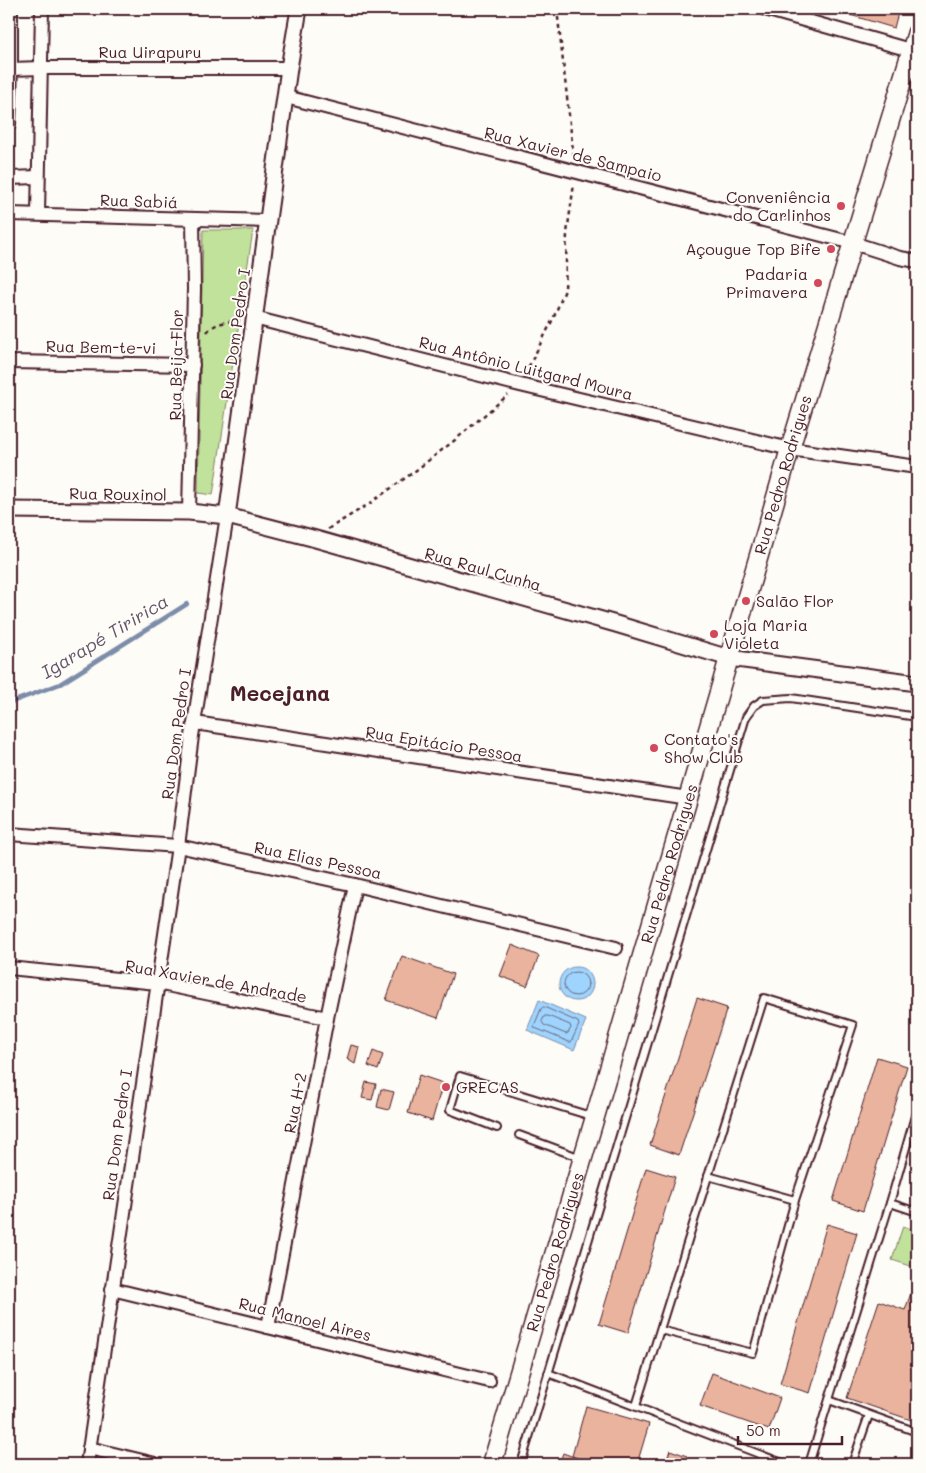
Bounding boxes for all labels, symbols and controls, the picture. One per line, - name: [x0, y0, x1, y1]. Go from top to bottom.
- street label: Rua Uirapuru: [98, 41, 202, 62]
- street label: Rua Xavier de Sampaio: [482, 121, 664, 186]
- place label: Conveniência do Carlinhos: [726, 186, 831, 225]
- street label: Rua Sabiá: [100, 189, 178, 212]
- marker: Conveniência do Carlinhos: [835, 200, 847, 212]
- place label: Açougue Top Bife: [686, 238, 821, 259]
- marker: Açougue Top Bife: [825, 243, 837, 255]
- place label: Padaria Primavera: [726, 263, 808, 302]
- street label: Rua Dom Pedro I: [215, 267, 254, 401]
- marker: Padaria Primavera: [812, 277, 824, 289]
- street label: Rua Beija-Flor: [164, 309, 187, 421]
- street label: Rua Antônio Luitgard Moura: [417, 331, 635, 404]
- street label: Rua Bem-te-vi: [46, 335, 156, 358]
- street label: Rua Pedro Rodrigues: [749, 392, 816, 557]
- street label: Rua Rouxinol: [69, 482, 167, 505]
- street label: Rua Raul Cunha: [422, 542, 544, 595]
- water label: Igarapé Tiririca: [36, 589, 172, 684]
- place label: Salão Flor: [756, 590, 834, 611]
- marker: Salão Flor: [740, 595, 752, 607]
- place label: Loja Maria Violeta: [724, 614, 808, 653]
- marker: Loja Maria Violeta: [708, 628, 720, 640]
- street label: Rua Dom Pedro I: [156, 667, 195, 801]
- district label: Mecejana: [230, 679, 330, 706]
- street label: Rua Epitácio Pessoa: [364, 721, 524, 766]
- place label: Contato's Show Club: [664, 728, 743, 767]
- marker: Contato's Show Club: [648, 742, 660, 754]
- street label: Rua Pedro Rodrigues: [635, 781, 702, 946]
- street label: Rua Elias Pessoa: [252, 836, 384, 883]
- street label: Rua Xavier de Andrade: [123, 954, 309, 1007]
- street label: Rua Dom Pedro I: [97, 1068, 136, 1202]
- street label: Rua H-2: [278, 1071, 311, 1135]
- place label: GRECAS: [456, 1076, 519, 1097]
- marker: GRECAS: [440, 1081, 452, 1093]
- street label: Rua Pedro Rodrigues: [521, 1170, 588, 1334]
- street label: Rua Manoel Aires: [237, 1292, 374, 1345]
- scale bar: [738, 1413, 842, 1445]
- text: 50 m: [746, 1420, 781, 1440]

